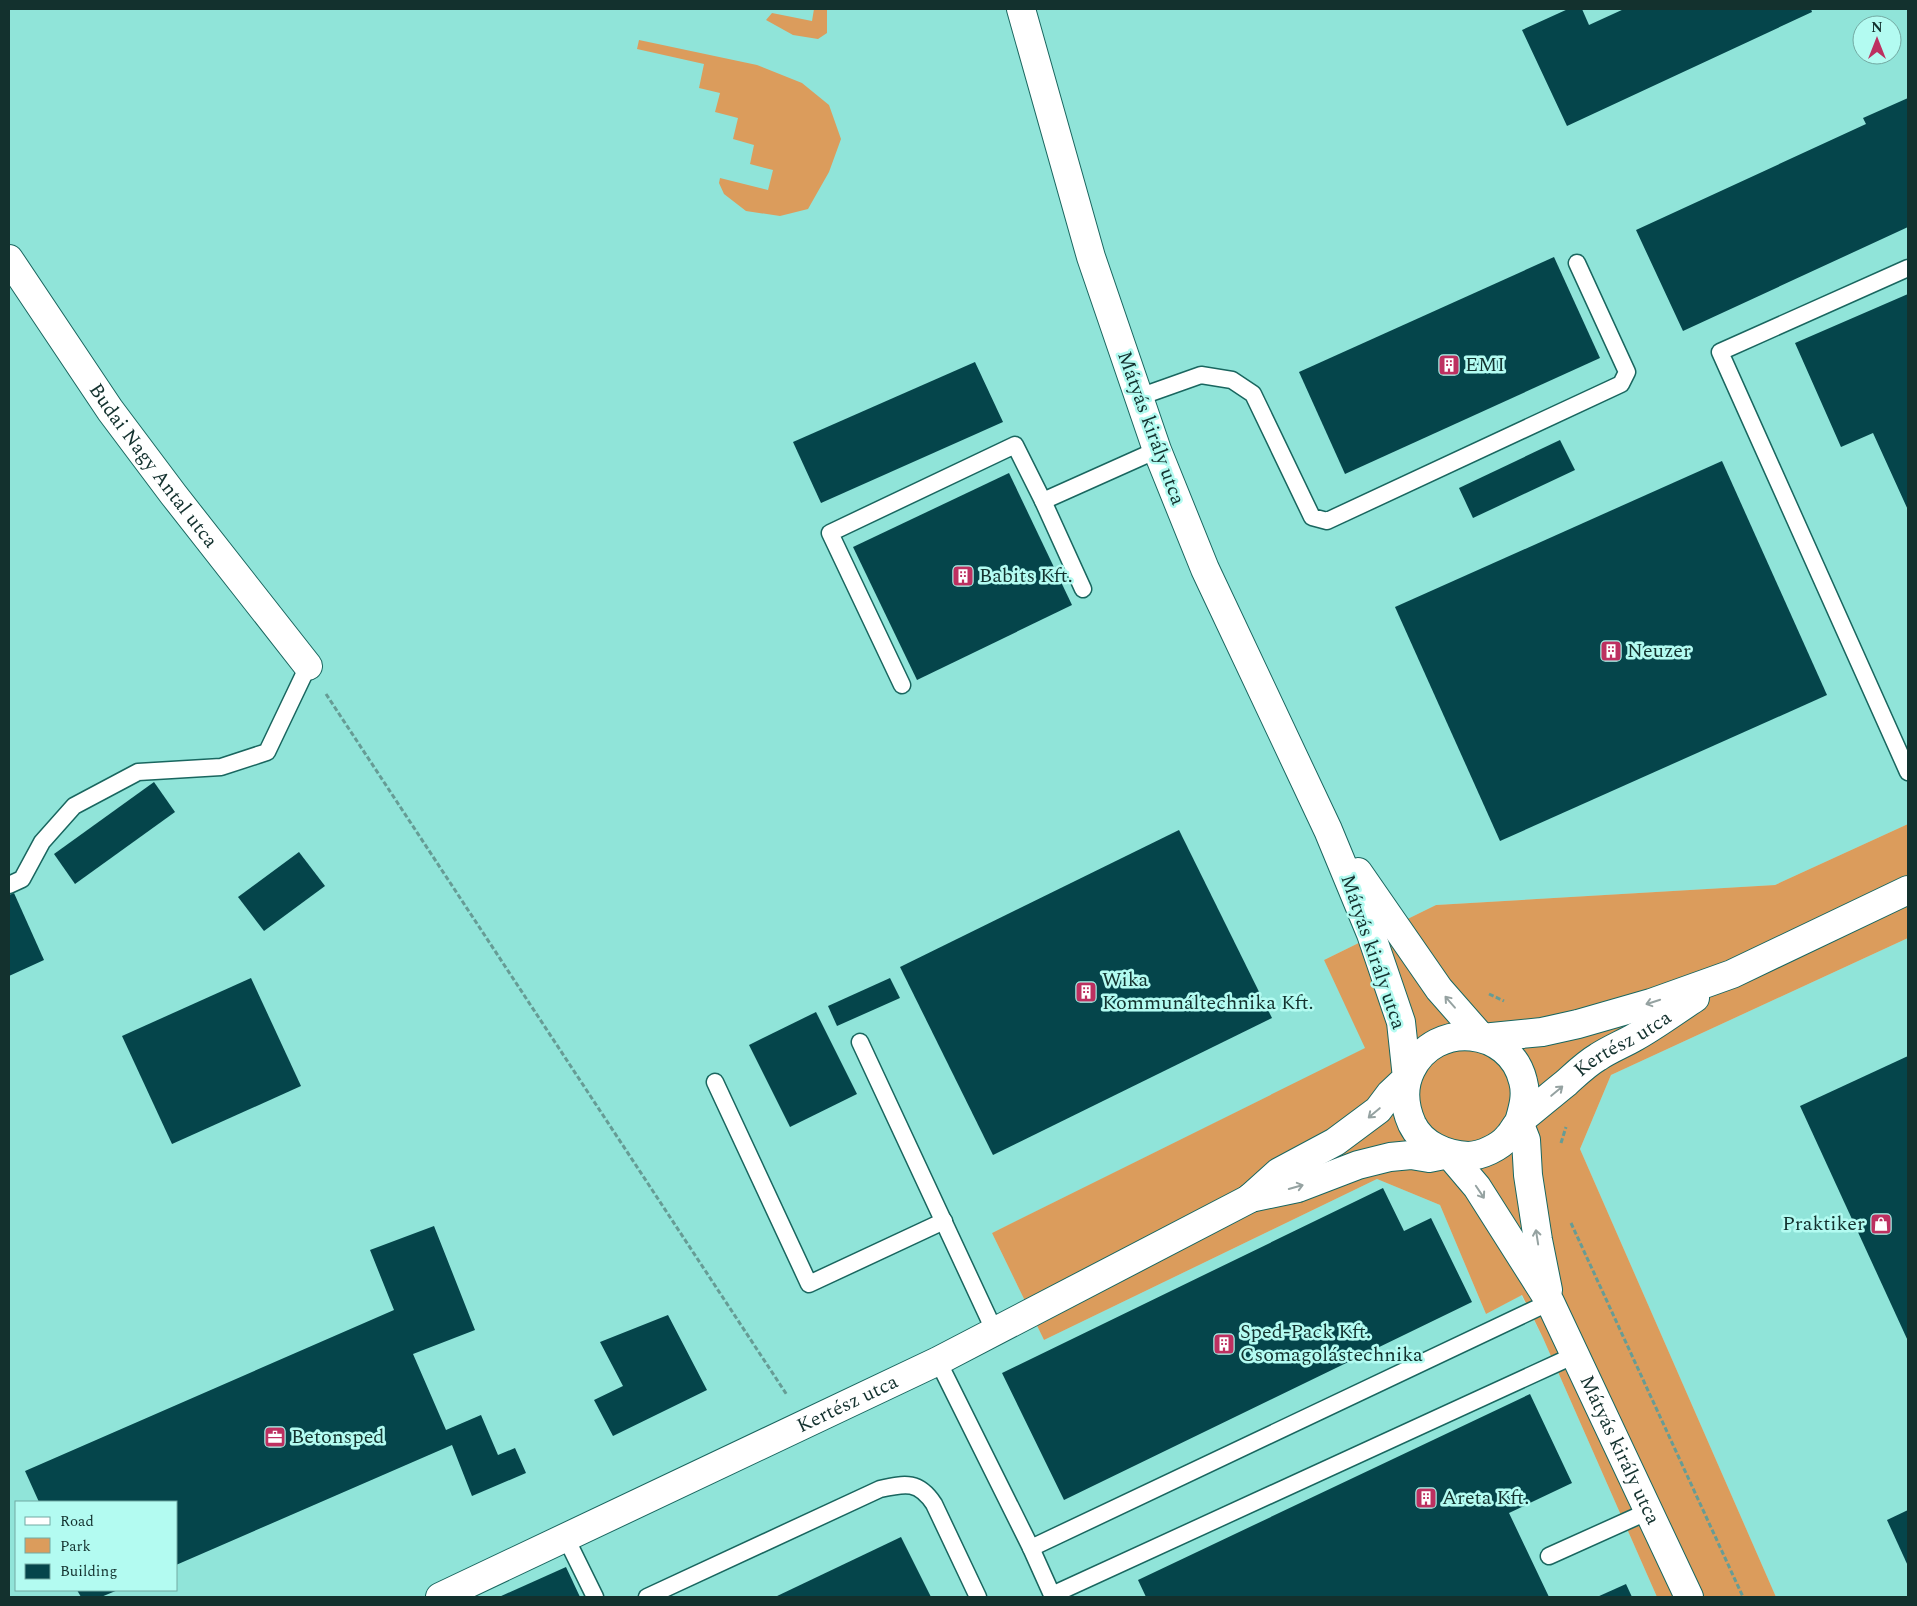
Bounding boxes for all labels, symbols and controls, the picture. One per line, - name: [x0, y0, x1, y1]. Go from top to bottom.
- north arrow: [1852, 15, 1902, 65]
- text: N: [1871, 17, 1883, 38]
- street label: Mátyás király utca: [1109, 347, 1193, 509]
- place label: EMI: [1465, 350, 1505, 380]
- building icon: EMI: [1437, 353, 1461, 377]
- street label: Budai Nagy Antal utca: [81, 377, 225, 555]
- place label: Babits Kft.: [979, 561, 1073, 591]
- building icon: Babits Kft.: [951, 564, 975, 588]
- place label: Neuzer: [1627, 636, 1691, 666]
- building icon: Neuzer: [1599, 639, 1623, 663]
- street label: Mátyás király utca: [1332, 871, 1414, 1034]
- place label: Wika Kommunáltechnika Kft.: [1102, 965, 1314, 1018]
- building icon: Wika Kommunáltechnika Kft.: [1074, 980, 1098, 1004]
- one-way arrow: [1444, 995, 1455, 1008]
- one-way arrow: [1646, 998, 1662, 1007]
- street label: Kertész utca: [1567, 1003, 1678, 1084]
- one-way arrow: [1550, 1085, 1563, 1096]
- one-way arrow: [1367, 1107, 1380, 1118]
- one-way arrow: [1288, 1182, 1304, 1192]
- one-way arrow: [1475, 1185, 1485, 1199]
- place label: Praktiker: [1782, 1209, 1865, 1239]
- shop icon: Praktiker: [1869, 1212, 1893, 1236]
- one-way arrow: [1532, 1230, 1542, 1246]
- place label: Sped-Pack Kft. Csomagolástechnika: [1240, 1317, 1423, 1370]
- building icon: Sped-Pack Kft. Csomagolástechnika: [1212, 1332, 1236, 1356]
- street label: Kertész utca: [792, 1367, 904, 1441]
- street label: Mátyás király utca: [1572, 1370, 1668, 1530]
- place label: Betonsped: [291, 1422, 385, 1452]
- office icon: Betonsped: [263, 1425, 287, 1449]
- place label: Areta Kft.: [1442, 1483, 1529, 1513]
- building icon: Areta Kft.: [1414, 1486, 1438, 1510]
- legend: [15, 1501, 178, 1591]
- text: Road: [60, 1510, 94, 1533]
- text: Park: [60, 1535, 91, 1558]
- text: Building: [60, 1560, 117, 1583]

